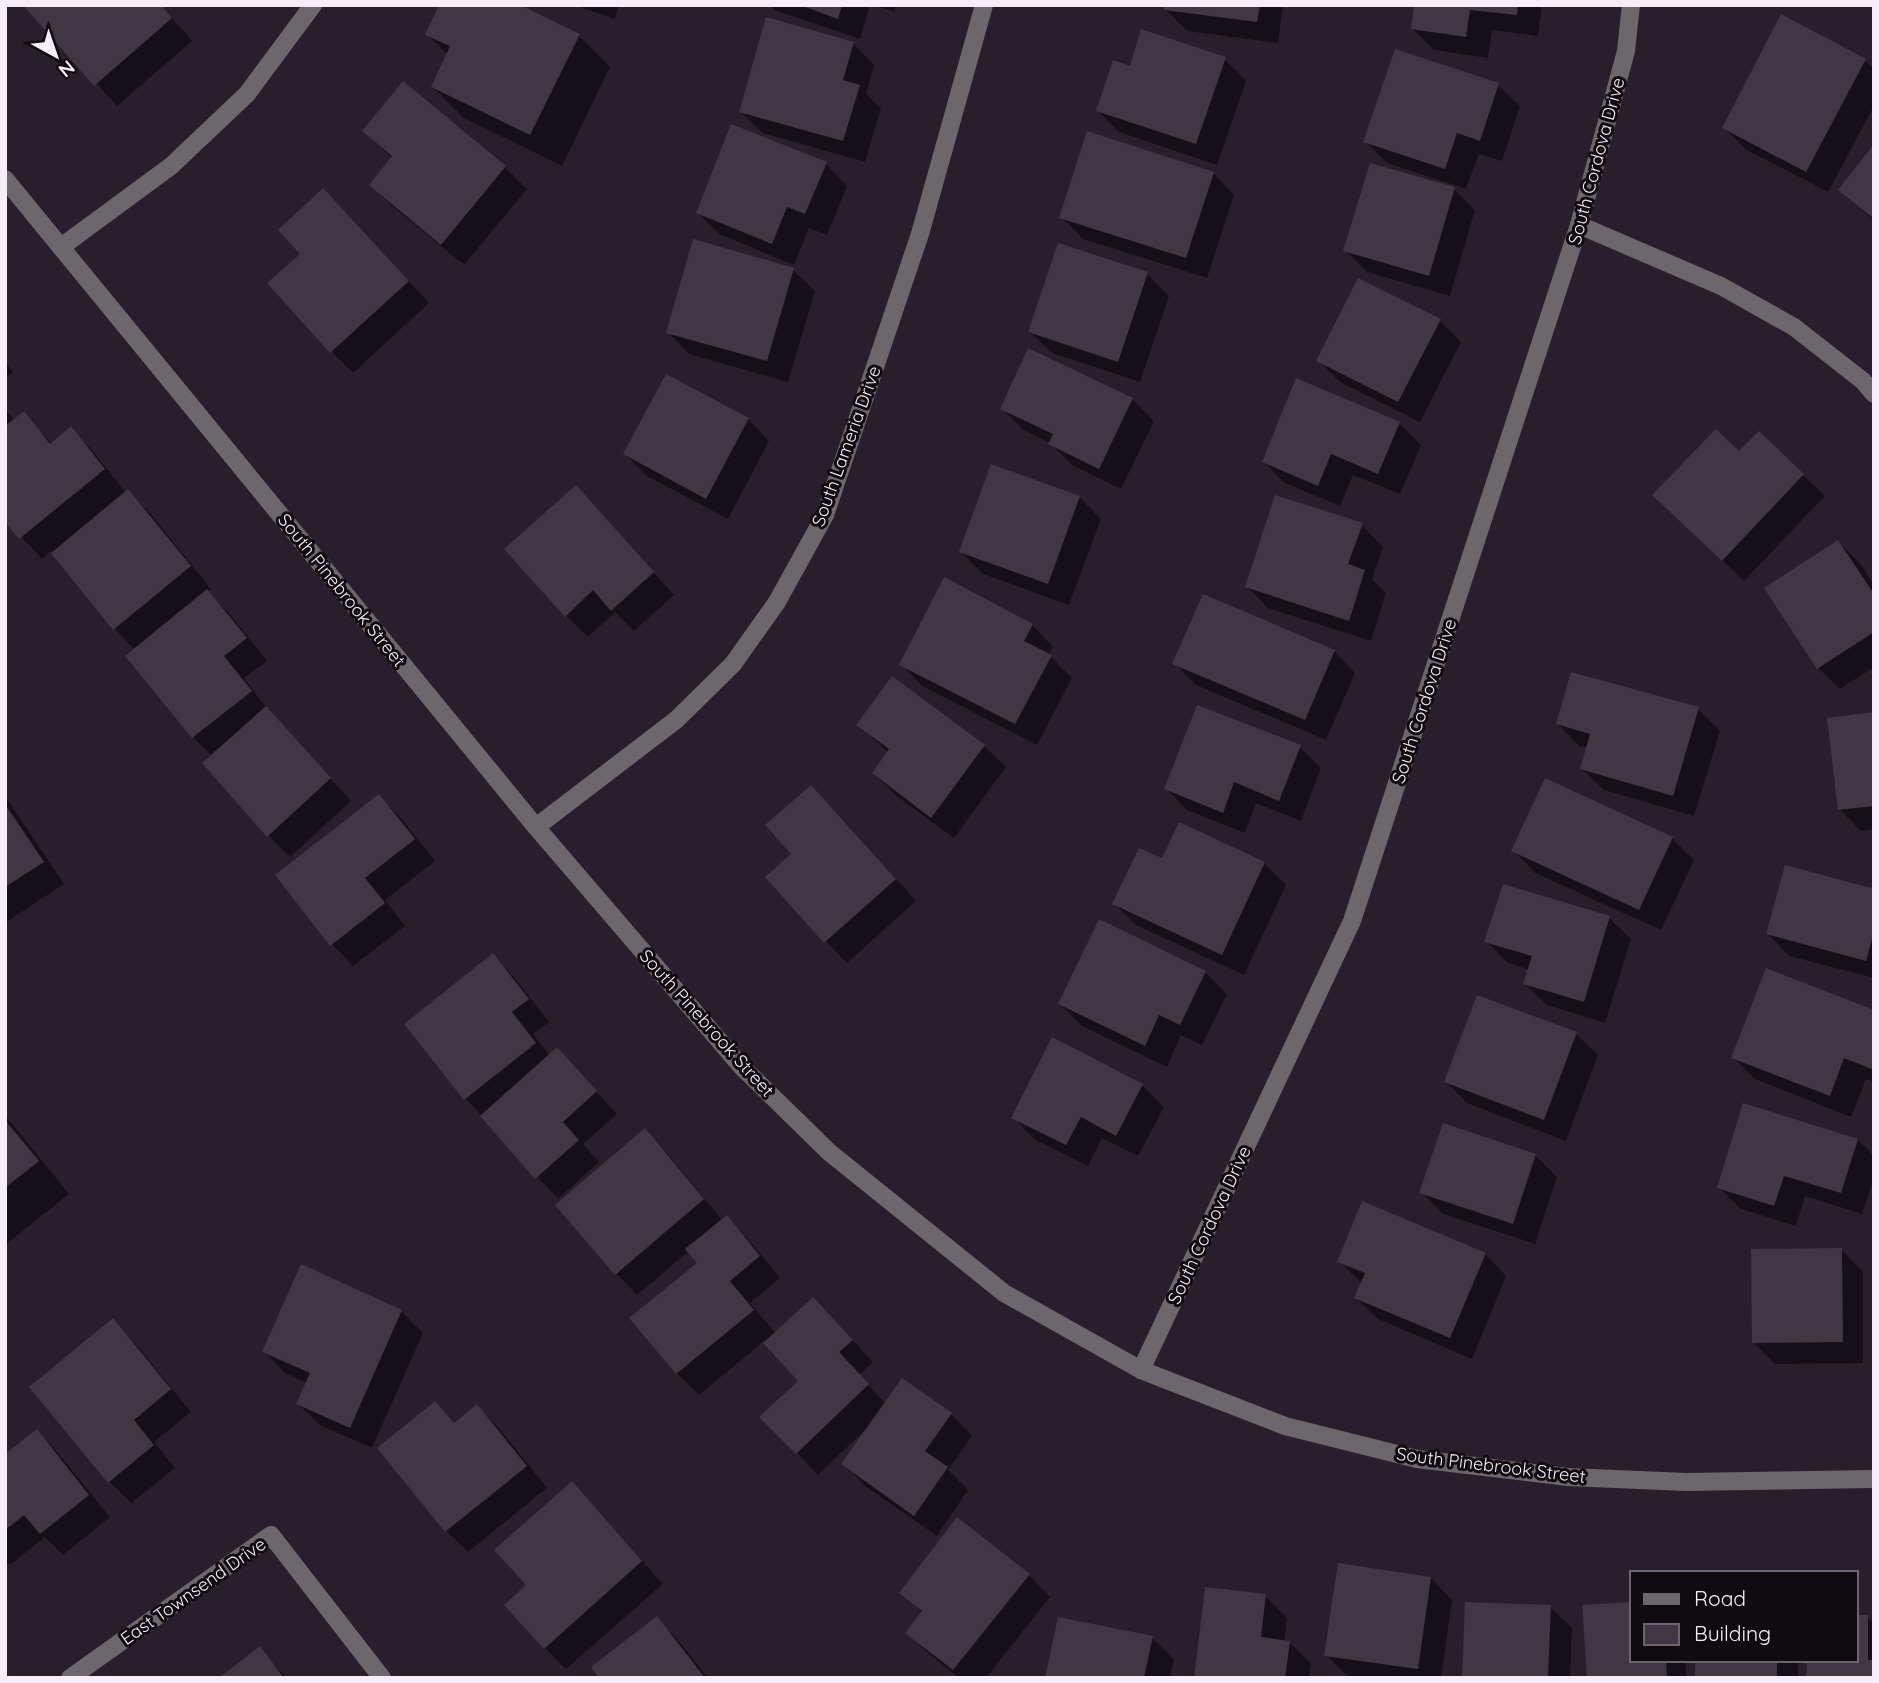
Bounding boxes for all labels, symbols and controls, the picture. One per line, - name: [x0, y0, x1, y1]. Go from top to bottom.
- north arrow: [21, 21, 91, 91]
- text: N: [54, 55, 80, 83]
- street label: South Cordova Drive: [1563, 75, 1629, 247]
- street label: South Lameria Drive: [806, 362, 886, 530]
- street label: South Pinebrook Street: [273, 509, 411, 671]
- street label: South Cordova Drive: [1386, 616, 1462, 786]
- street label: South Pinebrook Street: [635, 945, 779, 1101]
- street label: South Cordova Drive: [1162, 1142, 1256, 1308]
- street label: South Pinebrook Street: [1395, 1442, 1587, 1488]
- street label: East Townsend Drive: [116, 1532, 270, 1650]
- legend: [1630, 1571, 1858, 1662]
- text: Road: [1694, 1585, 1746, 1611]
- text: Building: [1694, 1620, 1771, 1646]

